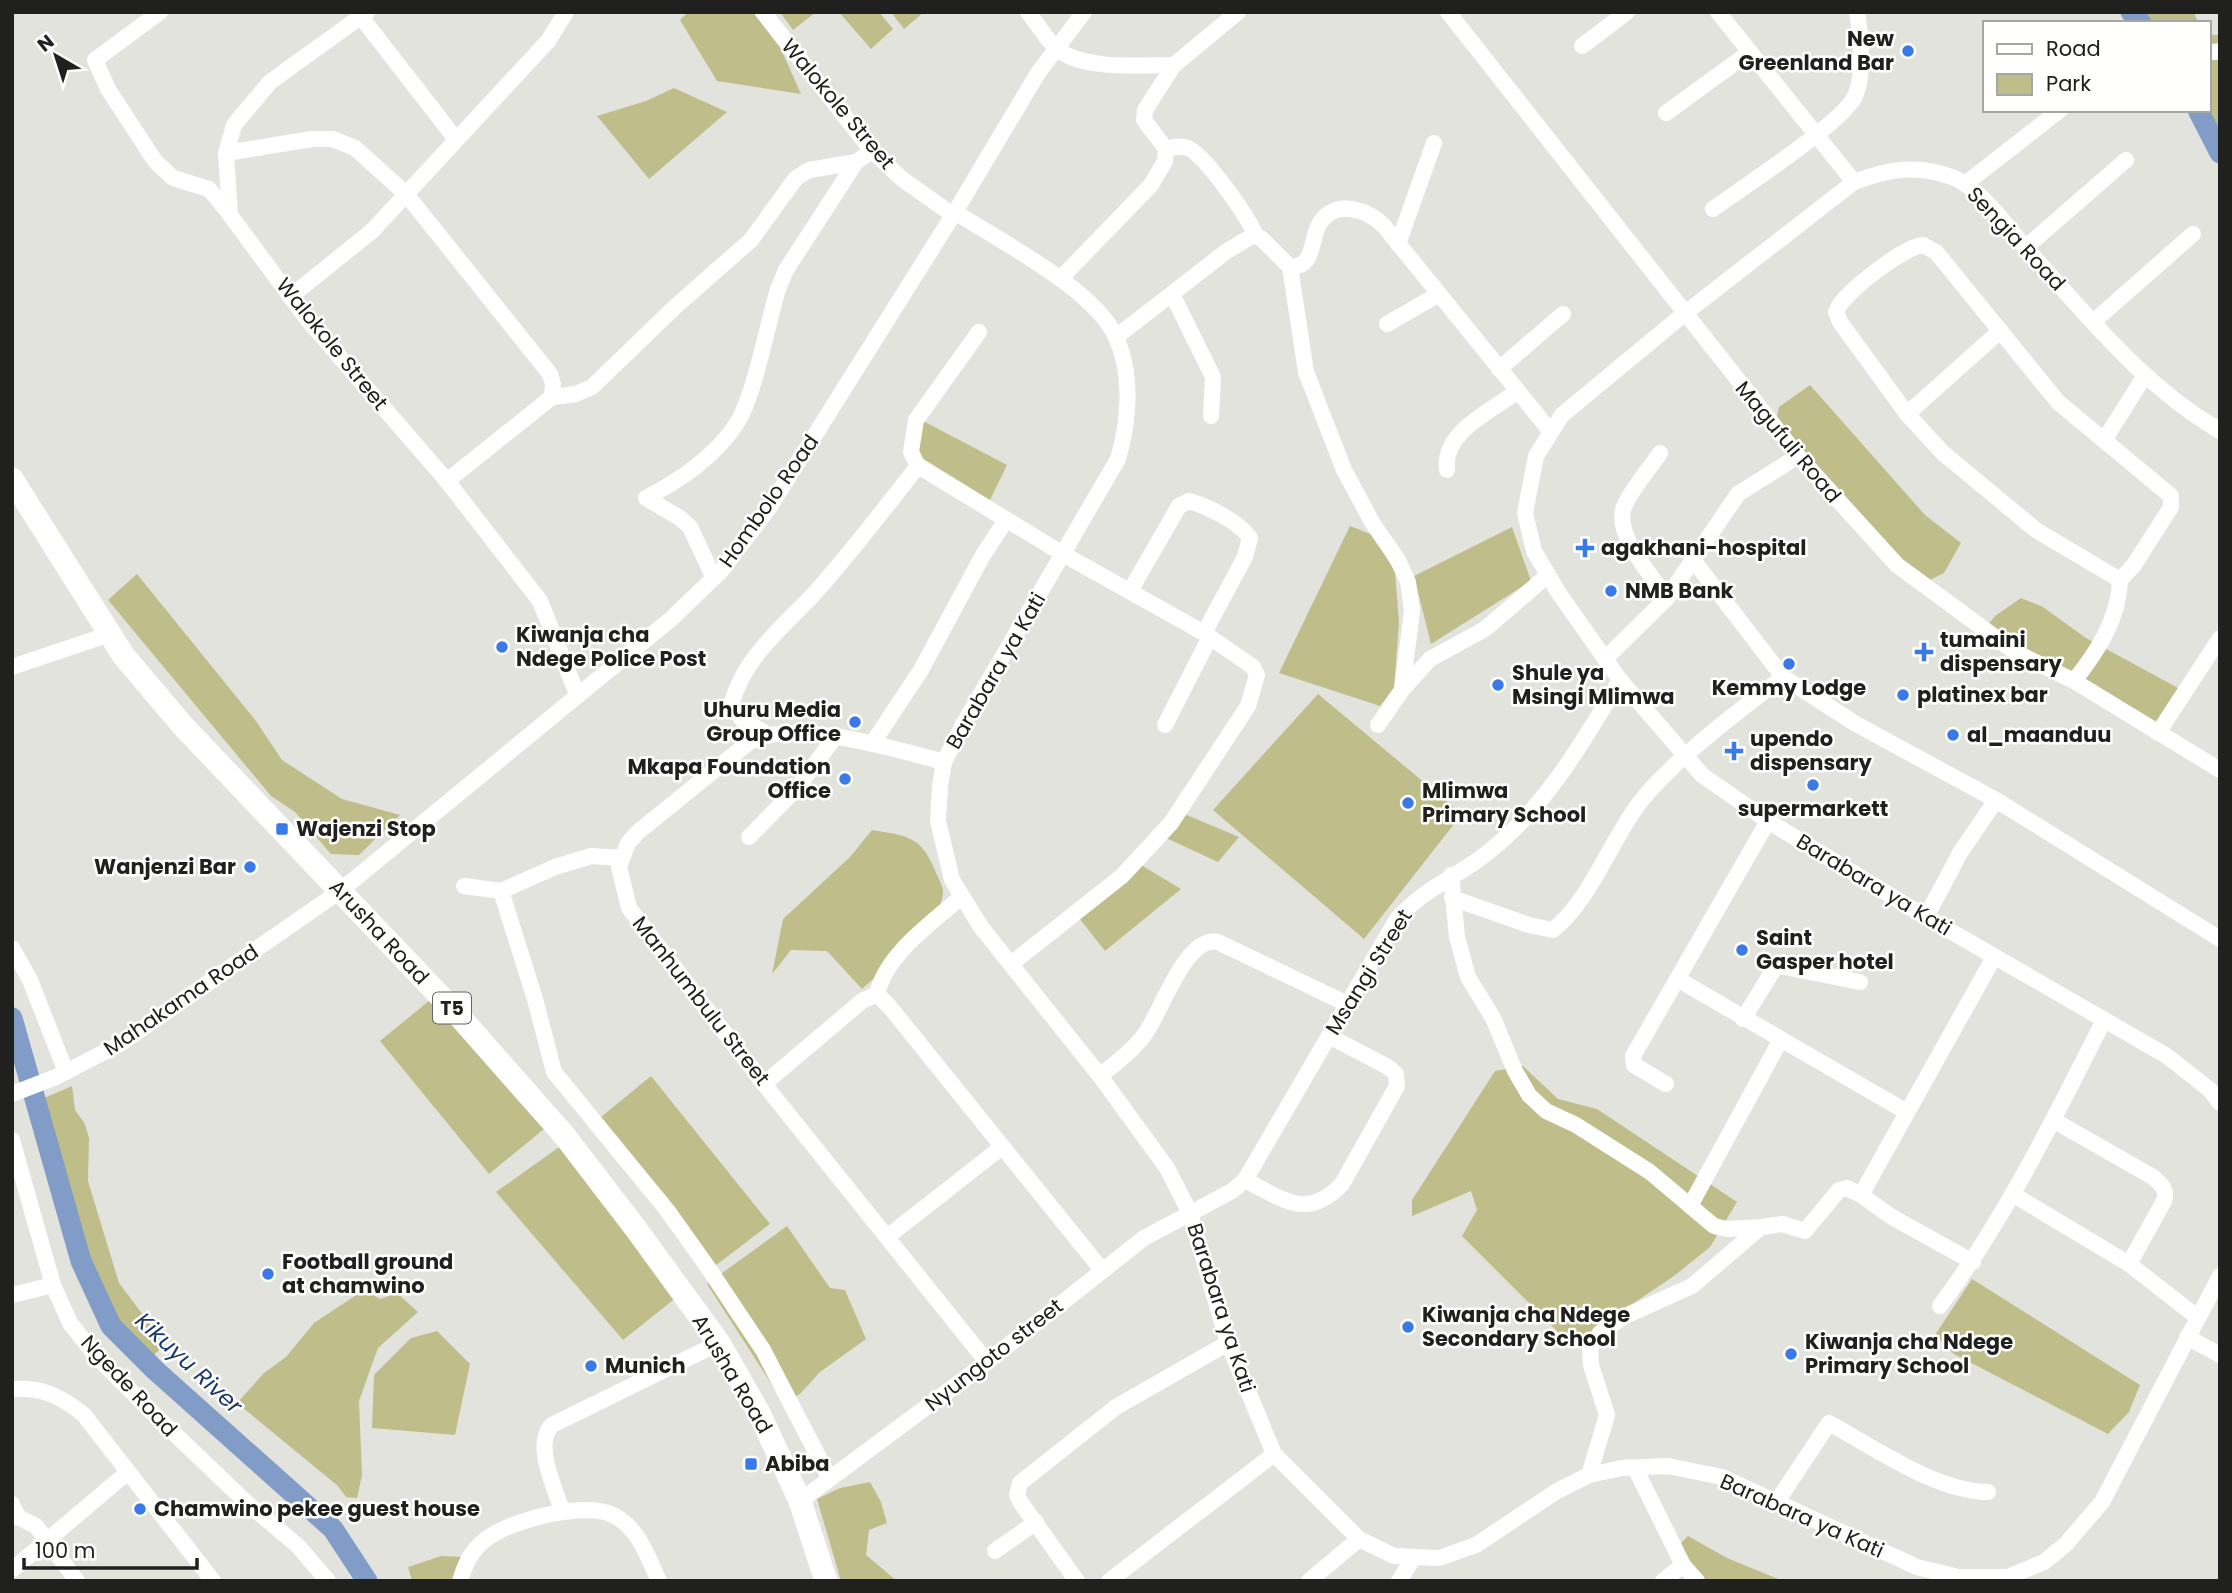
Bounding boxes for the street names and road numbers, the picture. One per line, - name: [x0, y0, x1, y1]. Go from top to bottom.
- street label: Walokole Street: [775, 32, 902, 175]
- street label: Sengia Road: [1961, 180, 2072, 297]
- street label: Walokole Street: [270, 271, 395, 416]
- street label: Magufuli Road: [1729, 375, 1848, 509]
- street label: Hombolo Road: [712, 428, 825, 573]
- street label: Barabara ya Kati: [939, 587, 1052, 754]
- street label: Barabara ya Kati: [1791, 827, 1957, 942]
- street label: Arusha Road: [323, 873, 436, 991]
- street label: Msangi Street: [1318, 903, 1419, 1040]
- street label: Manhumbulu Street: [626, 910, 777, 1091]
- street label: Mahakama Road: [98, 937, 264, 1062]
- road number: T5: [433, 992, 471, 1024]
- street label: Barabara ya Kati: [1180, 1220, 1263, 1396]
- street label: Nyungoto street: [919, 1291, 1069, 1418]
- street label: Arusha Road: [685, 1309, 779, 1439]
- street label: Ngede Road: [75, 1328, 184, 1443]
- street label: Barabara ya Kati: [1716, 1466, 1889, 1565]

